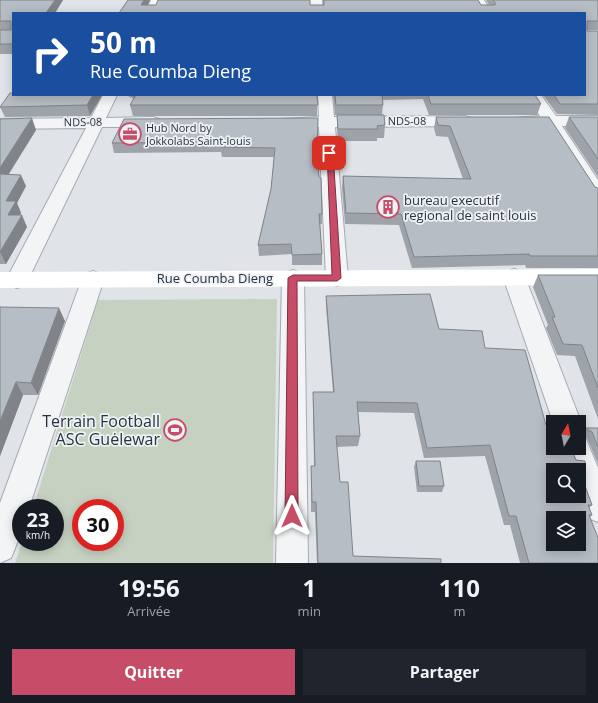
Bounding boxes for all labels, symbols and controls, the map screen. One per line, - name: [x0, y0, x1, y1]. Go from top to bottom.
- text: 50 m: [90, 23, 157, 61]
- icon: right: [24, 28, 76, 80]
- text: Rue Coumba Dieng: [90, 59, 251, 83]
- street label: NDS-08: [388, 113, 426, 128]
- street label: NDS-08: [64, 114, 102, 129]
- place label: Hub Nord by Jokkolabs Saint-louis: [145, 120, 251, 148]
- office icon: Hub Nord by Jokkolabs Saint-louis: [117, 121, 143, 147]
- pin: [312, 136, 346, 170]
- icon: arrive: [318, 142, 340, 164]
- place label: bureau executif regional de saint louis: [404, 191, 537, 224]
- building icon: bureau executif regional de saint louis: [375, 194, 401, 220]
- street label: Rue Coumba Dieng: [157, 269, 273, 287]
- place label: Terrain Football ASC Guėlewar: [42, 410, 160, 450]
- north arrow: [546, 415, 586, 455]
- map controls: [546, 415, 586, 551]
- sports icon: Terrain Football ASC Guėlewar: [162, 417, 188, 443]
- button: search: [546, 463, 586, 503]
- position arrow: [271, 495, 313, 537]
- speed limit sign: 30: [72, 499, 124, 551]
- text: 23: [27, 506, 49, 533]
- button: layers: [546, 511, 586, 551]
- text: km/h: [26, 528, 50, 542]
- text: 19:56: [118, 571, 180, 604]
- text: 1: [302, 571, 316, 604]
- text: 110: [439, 571, 480, 604]
- text: Arrivée: [127, 602, 170, 620]
- text: min: [298, 602, 321, 620]
- text: m: [453, 602, 465, 620]
- button: Quitter: [12, 649, 295, 695]
- button: Partager: [303, 649, 586, 695]

